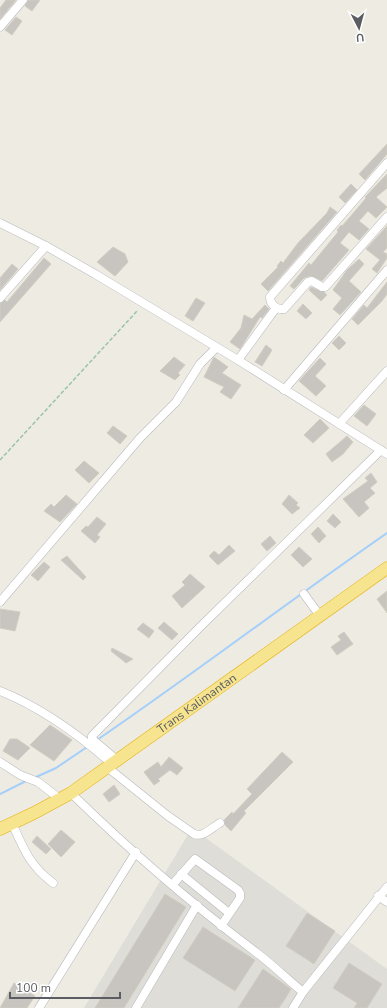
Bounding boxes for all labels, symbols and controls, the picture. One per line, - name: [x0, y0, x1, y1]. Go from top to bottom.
- north arrow: [339, 8, 379, 48]
- text: U: [355, 30, 365, 45]
- street label: Trans Kalimantan: [154, 670, 240, 737]
- scale bar: [10, 974, 120, 1000]
- text: 100 m: [16, 980, 51, 996]

